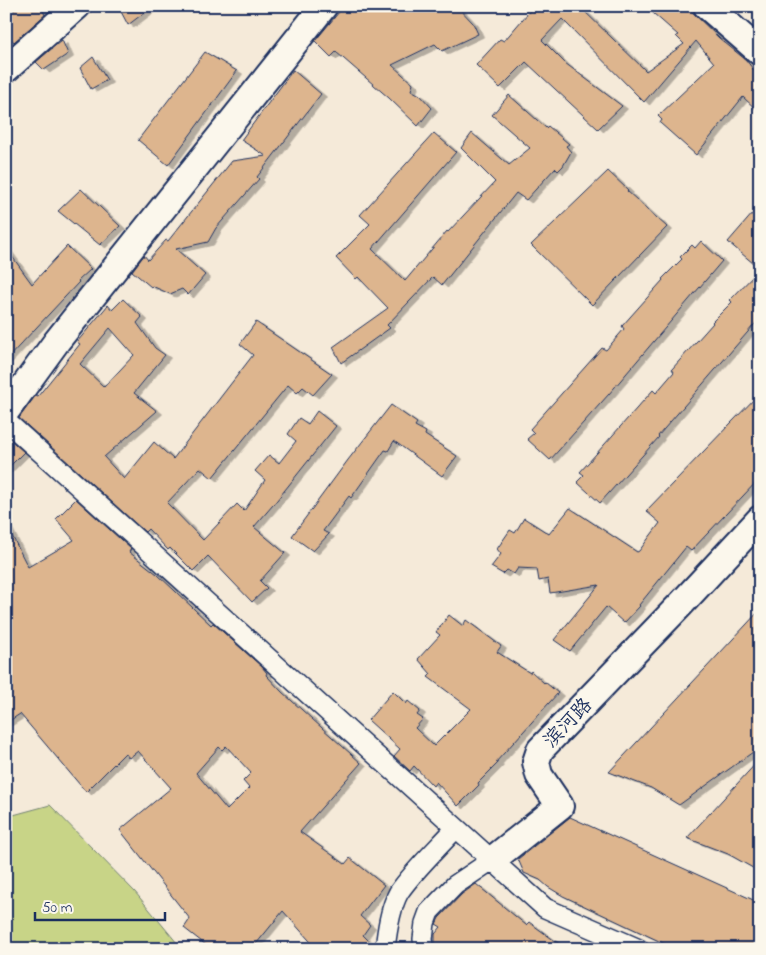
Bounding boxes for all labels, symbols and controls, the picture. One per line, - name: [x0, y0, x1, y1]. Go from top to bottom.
- street label: 滨河路: [538, 691, 601, 755]
- scale bar: [35, 890, 165, 922]
- text: 50 m: [42, 897, 73, 919]

